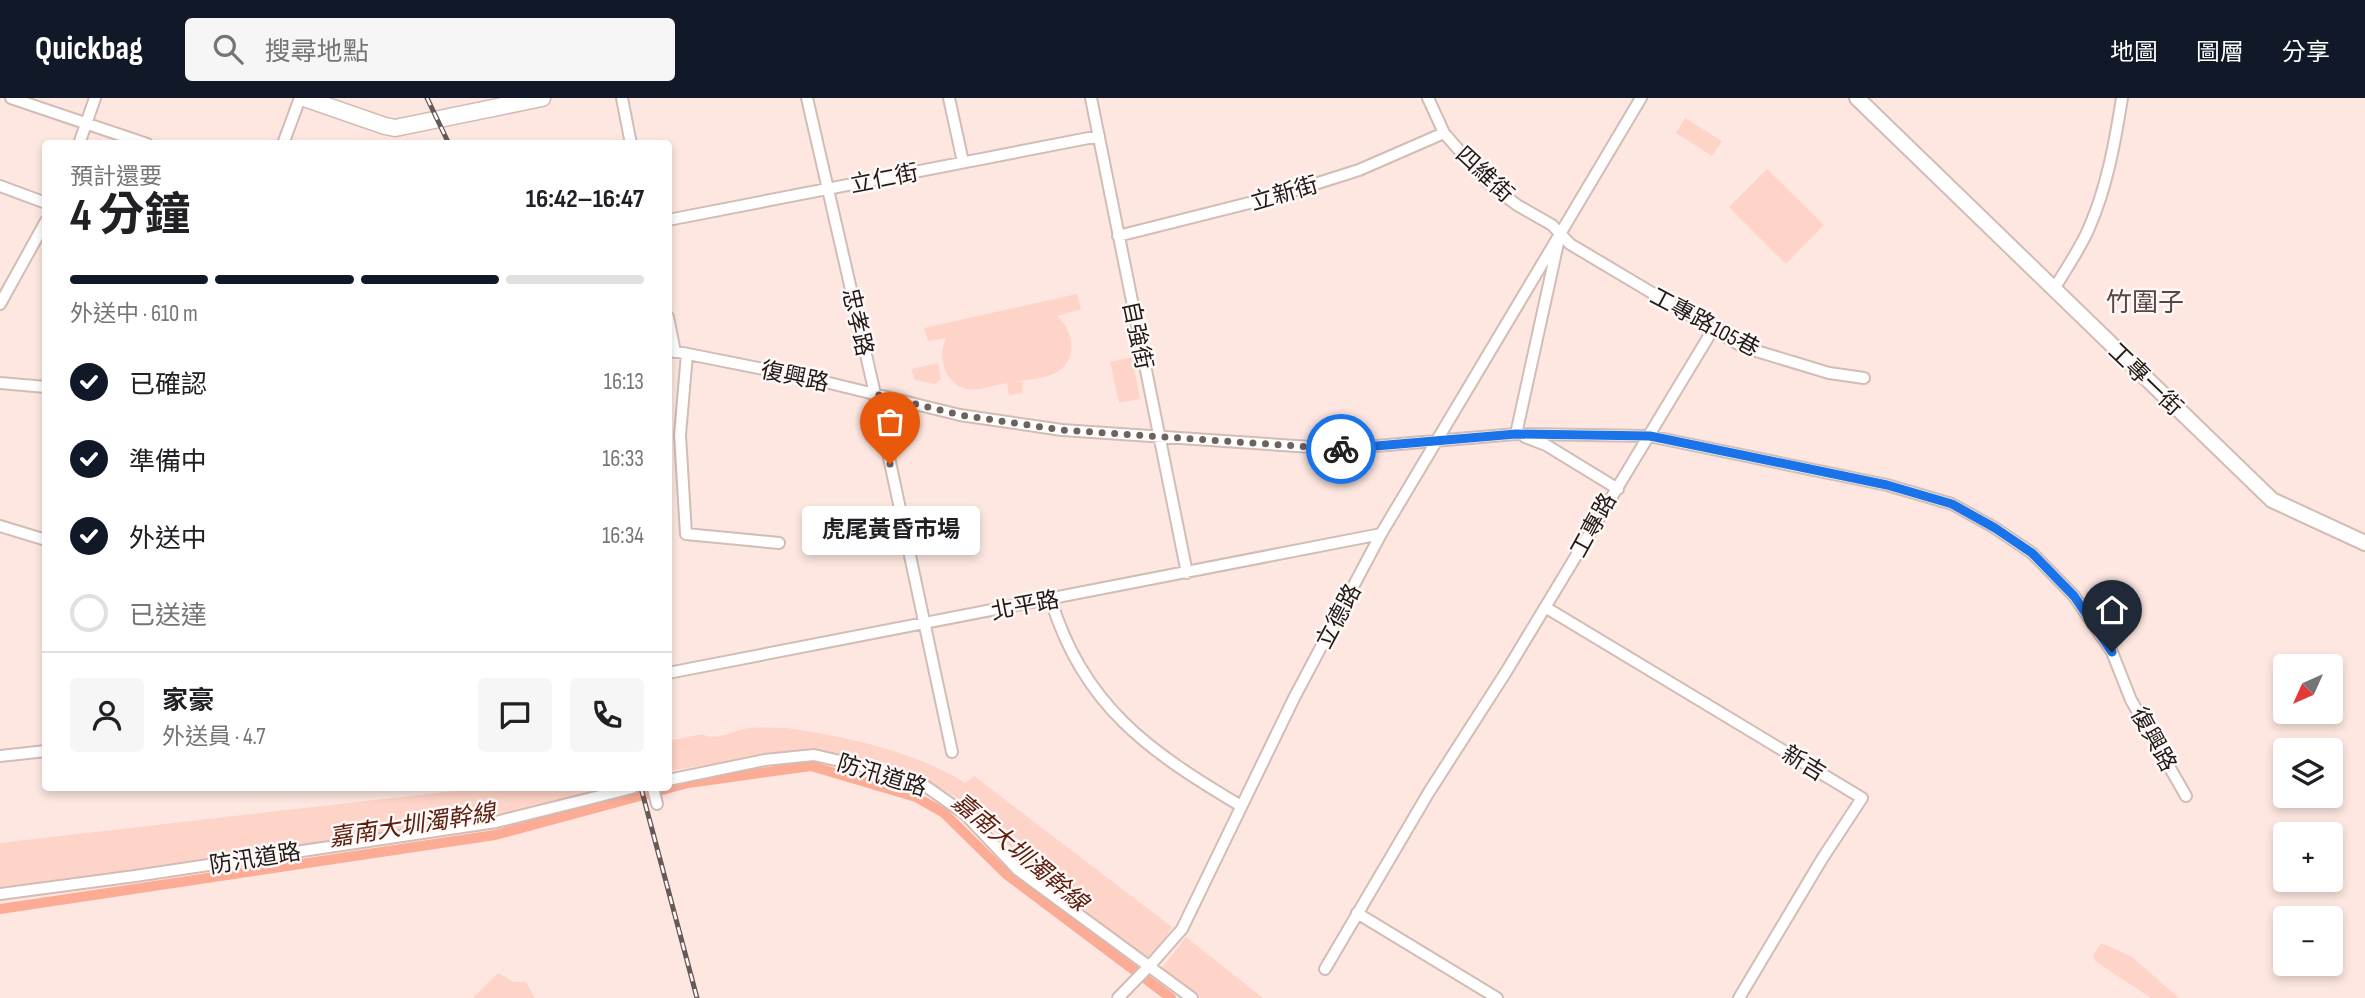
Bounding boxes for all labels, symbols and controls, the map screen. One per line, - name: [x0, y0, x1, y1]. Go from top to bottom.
- search box: [185, 18, 675, 81]
- text: Quickbag: [35, 29, 143, 69]
- icon: search: [209, 30, 247, 68]
- text: 搜尋地點: [265, 37, 369, 68]
- text: 地圖: [2110, 38, 2158, 67]
- text: 圖層: [2196, 38, 2244, 67]
- text: 分享: [2282, 38, 2330, 67]
- street label: 四維街: [1450, 141, 1519, 208]
- street label: 立仁街: [848, 159, 921, 199]
- text: 預計還要: [70, 163, 162, 191]
- street label: 立新街: [1247, 171, 1321, 217]
- text: 16:42–16:47: [526, 184, 644, 215]
- text: 4 分鐘: [70, 189, 191, 244]
- street label: 工專路105巷: [1645, 282, 1764, 363]
- street label: 忠孝路: [836, 285, 878, 359]
- district label: 竹圍子: [2106, 288, 2184, 319]
- street label: 自強街: [1116, 299, 1158, 372]
- text: 外送中 · 610 m: [70, 300, 198, 328]
- street label: 工專一街: [2102, 338, 2188, 422]
- street label: 復興路: [758, 356, 831, 398]
- icon: check: [70, 363, 108, 401]
- text: 16:13: [604, 368, 644, 396]
- text: 已確認: [129, 370, 207, 401]
- pin: [860, 392, 920, 464]
- icon: bag: [871, 403, 909, 441]
- courier: [1306, 414, 1376, 484]
- icon: bike: [1322, 430, 1360, 468]
- icon: check: [70, 440, 108, 478]
- text: 16:33: [602, 445, 644, 473]
- text: 準備中: [129, 447, 207, 478]
- street label: 工專路: [1565, 489, 1623, 562]
- callout: 虎尾黃昏市場: [801, 506, 979, 555]
- text: 虎尾黃昏市場: [822, 516, 960, 544]
- icon: check: [70, 517, 108, 555]
- text: 16:34: [602, 522, 644, 550]
- text: 外送中: [129, 524, 207, 555]
- street label: 立德路: [1310, 579, 1367, 654]
- pin: [2082, 580, 2142, 652]
- street label: 北平路: [989, 586, 1062, 626]
- icon: home: [2093, 591, 2131, 629]
- text: 已送達: [129, 601, 207, 632]
- north arrow: [2273, 654, 2343, 724]
- map controls: [2273, 654, 2343, 976]
- button: person: [70, 678, 144, 752]
- button: chat: [478, 678, 552, 752]
- button: phone: [570, 678, 644, 752]
- text: 家豪: [162, 686, 214, 717]
- street label: 復興路: [2124, 703, 2182, 776]
- text: 外送員 · 4.7: [162, 723, 265, 751]
- button: layers: [2273, 738, 2343, 808]
- street label: 新吉: [1777, 740, 1830, 788]
- street label: 防汛道路: [834, 749, 930, 803]
- water label: 嘉南大圳濁幹線: [946, 787, 1096, 919]
- water label: 嘉南大圳濁幹線: [327, 798, 500, 853]
- button: +: [2273, 822, 2343, 892]
- street label: 防汛道路: [208, 838, 303, 880]
- button: −: [2273, 906, 2343, 976]

